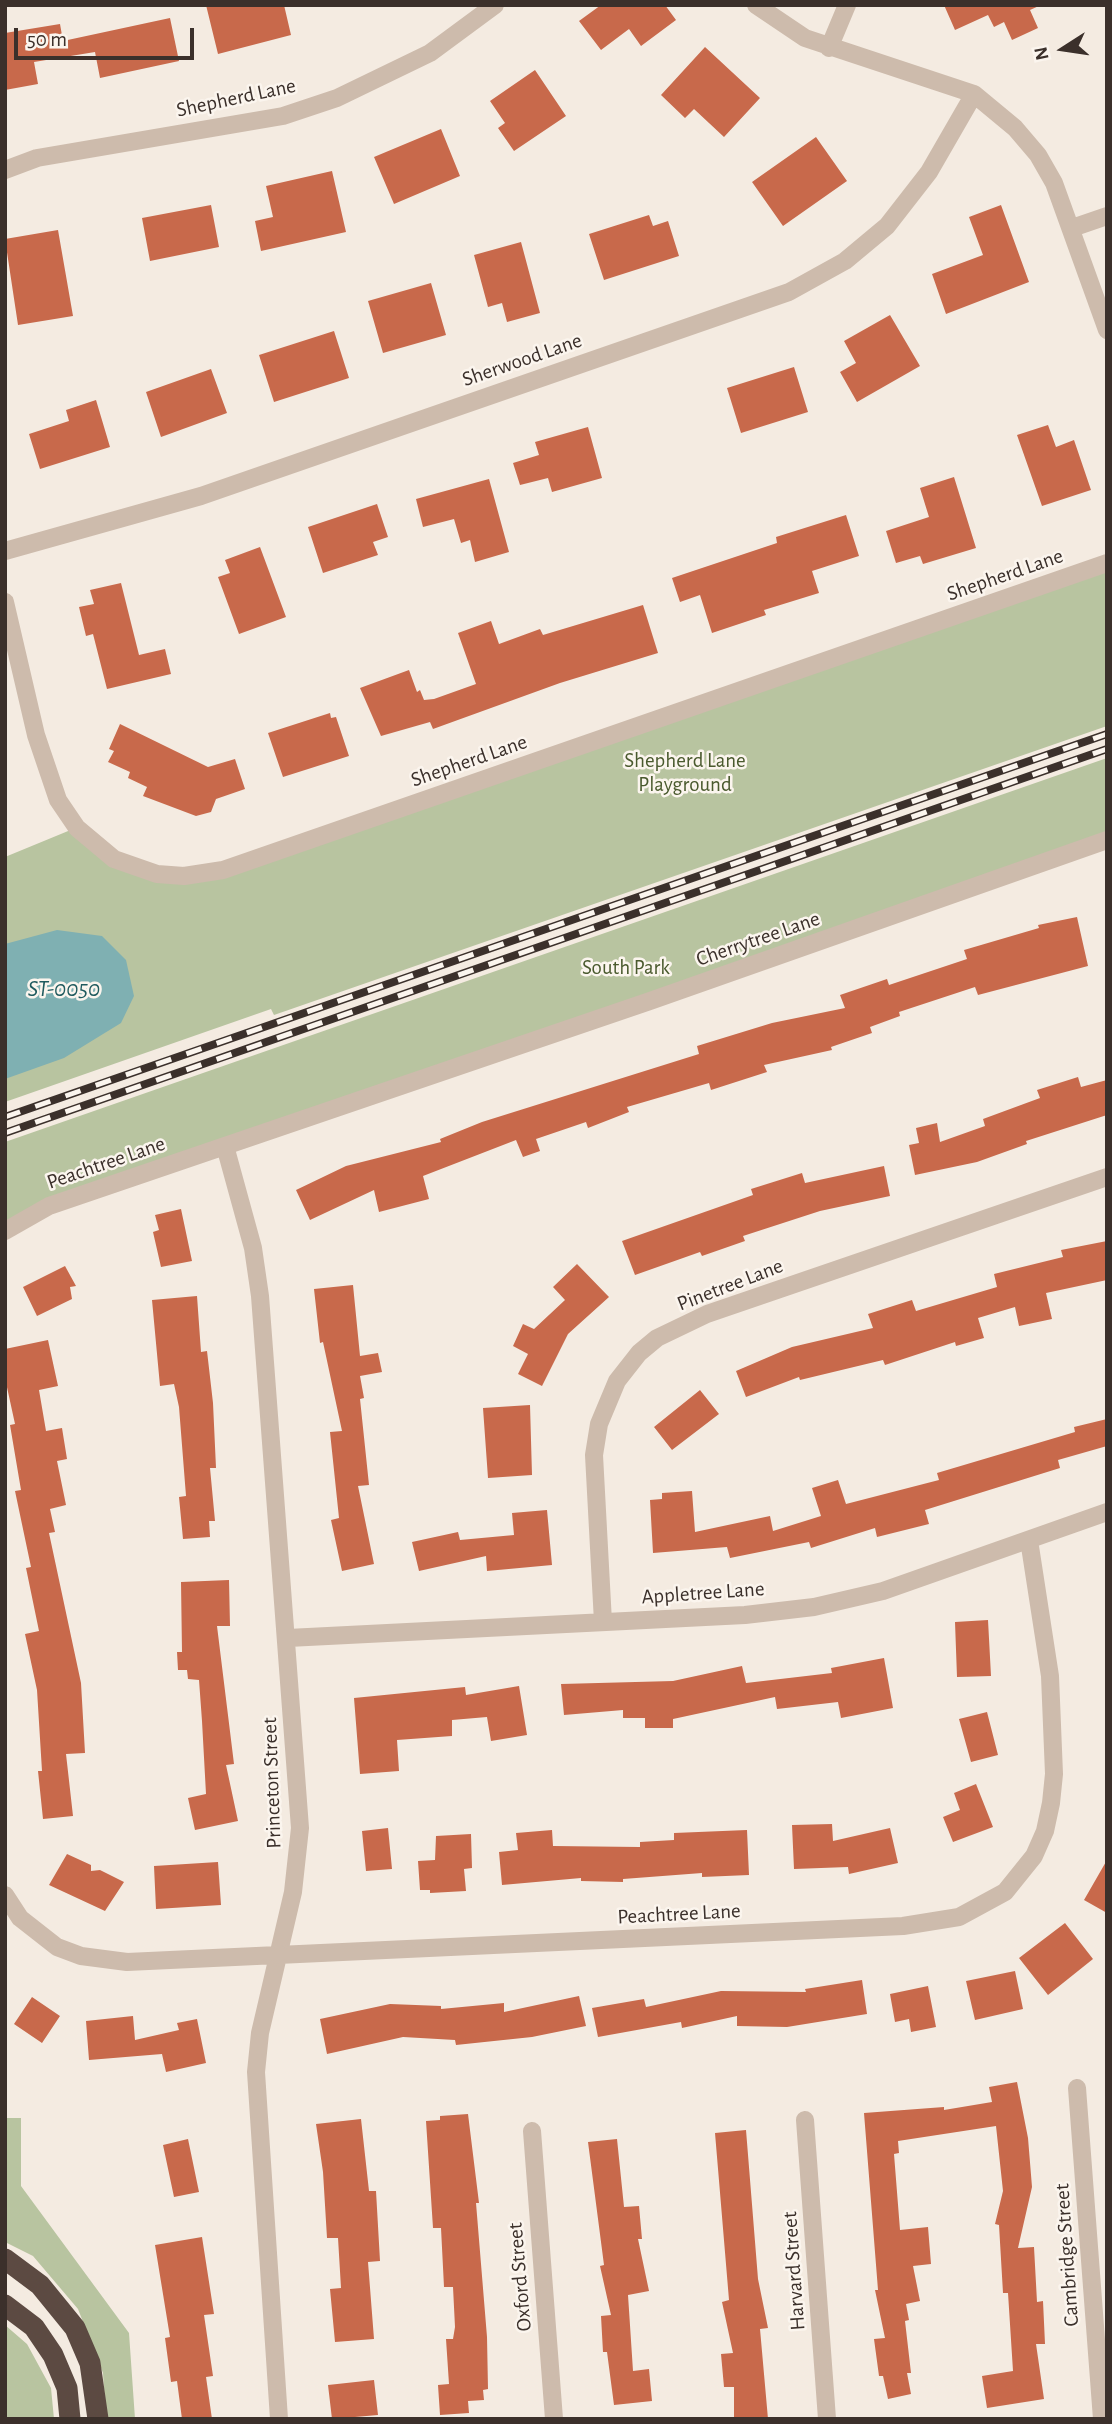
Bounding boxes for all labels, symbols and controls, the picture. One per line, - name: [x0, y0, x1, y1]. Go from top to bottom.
- scale bar: [18, 14, 198, 58]
- north arrow: [1028, 14, 1098, 84]
- text: 50 m: [27, 29, 67, 50]
- text: N: [1031, 45, 1053, 62]
- street label: Shepherd Lane: [174, 73, 298, 123]
- street label: Sherwood Lane: [459, 328, 585, 392]
- street label: Shepherd Lane: [943, 543, 1067, 607]
- street label: Shepherd Lane: [407, 729, 531, 793]
- park label: Shepherd Lane Playground: [624, 748, 746, 798]
- street label: Cherrytree Lane: [693, 906, 823, 972]
- park label: South Park: [582, 955, 670, 981]
- water label: ST-0050: [28, 975, 100, 1003]
- street label: Peachtree Lane: [44, 1131, 168, 1195]
- street label: Pinetree Lane: [673, 1253, 787, 1317]
- street label: Appletree Lane: [641, 1576, 765, 1610]
- street label: Princeton Street: [257, 1717, 287, 1849]
- street label: Peachtree Lane: [617, 1898, 741, 1930]
- street label: Cambridge Street: [1049, 2183, 1085, 2327]
- street label: Harvard Street: [777, 2211, 811, 2331]
- street label: Oxford Street: [503, 2222, 537, 2332]

